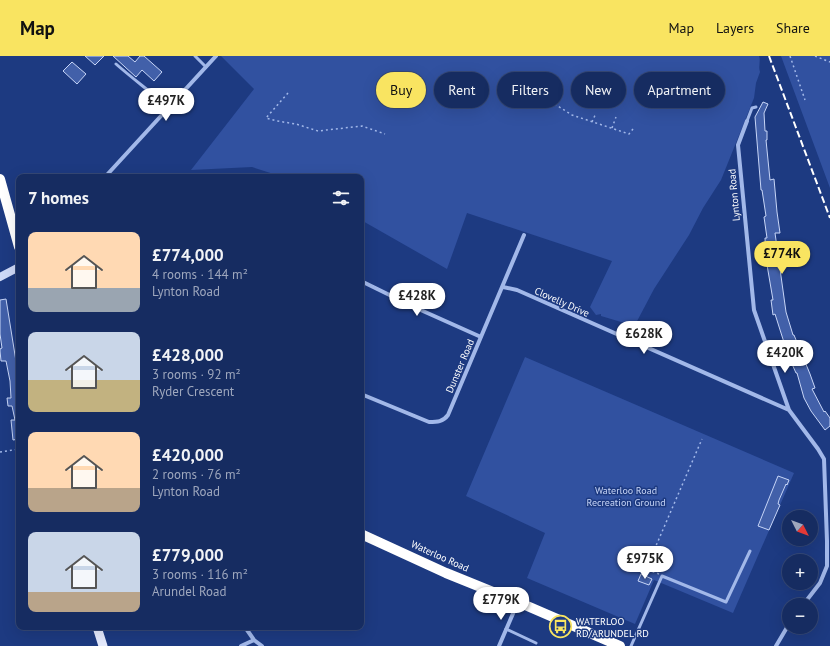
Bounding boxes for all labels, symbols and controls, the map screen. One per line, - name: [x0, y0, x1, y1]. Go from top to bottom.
- text: Map: [20, 16, 55, 40]
- text: Map: [668, 19, 694, 37]
- text: Layers: [716, 19, 754, 37]
- text: Share: [776, 19, 810, 37]
- chip: Buy: [376, 72, 426, 108]
- chip: Rent: [434, 72, 489, 108]
- chip: Filters: [497, 72, 563, 108]
- chip: New: [571, 72, 626, 108]
- chip: Apartment: [634, 72, 725, 108]
- pin: £497K: [138, 88, 194, 122]
- text: £497K: [147, 92, 185, 109]
- street label: Lynton Road: [725, 168, 743, 222]
- text: 7 homes: [28, 187, 89, 209]
- icon: filters: [330, 187, 352, 209]
- pin: £774K: [754, 241, 810, 275]
- text: £774,000: [152, 244, 224, 266]
- text: £774K: [763, 245, 801, 262]
- icon: home: [60, 248, 108, 296]
- text: 4 rooms · 144 m²: [152, 266, 248, 283]
- text: Lynton Road: [152, 283, 220, 300]
- pin: £428K: [389, 283, 445, 317]
- street label: Clovelly Drive: [532, 284, 592, 320]
- text: £428K: [398, 287, 436, 304]
- pin: £628K: [616, 321, 672, 355]
- text: £628K: [625, 325, 663, 342]
- street label: Dunster Road: [443, 337, 477, 395]
- pin: £420K: [757, 340, 813, 374]
- text: £428,000: [152, 344, 224, 366]
- text: £420K: [766, 344, 804, 361]
- icon: home: [60, 348, 108, 396]
- text: 3 rooms · 92 m²: [152, 366, 241, 383]
- text: Ryder Crescent: [152, 383, 234, 400]
- text: £420,000: [152, 444, 224, 466]
- icon: home: [60, 448, 108, 496]
- text: 2 rooms · 76 m²: [152, 466, 241, 483]
- text: Lynton Road: [152, 483, 220, 500]
- park label: Waterloo Road Recreation Ground: [586, 484, 666, 509]
- north arrow: [782, 510, 818, 546]
- map controls: [782, 510, 818, 634]
- street label: Waterloo Road: [409, 537, 471, 575]
- text: £779,000: [152, 544, 224, 566]
- pin: £975K: [617, 546, 673, 580]
- icon: home: [60, 548, 108, 596]
- text: £975K: [626, 550, 664, 567]
- button: +: [782, 554, 818, 590]
- text: 3 rooms · 116 m²: [152, 566, 248, 583]
- text: Arundel Road: [152, 583, 227, 600]
- pin: £779K: [473, 587, 529, 621]
- text: £779K: [482, 591, 520, 608]
- button: −: [782, 598, 818, 634]
- bus stop icon: WATERLOO RD/ARUNDEL RD: [548, 614, 574, 640]
- place label: WATERLOO RD/ARUNDEL RD: [576, 615, 649, 640]

